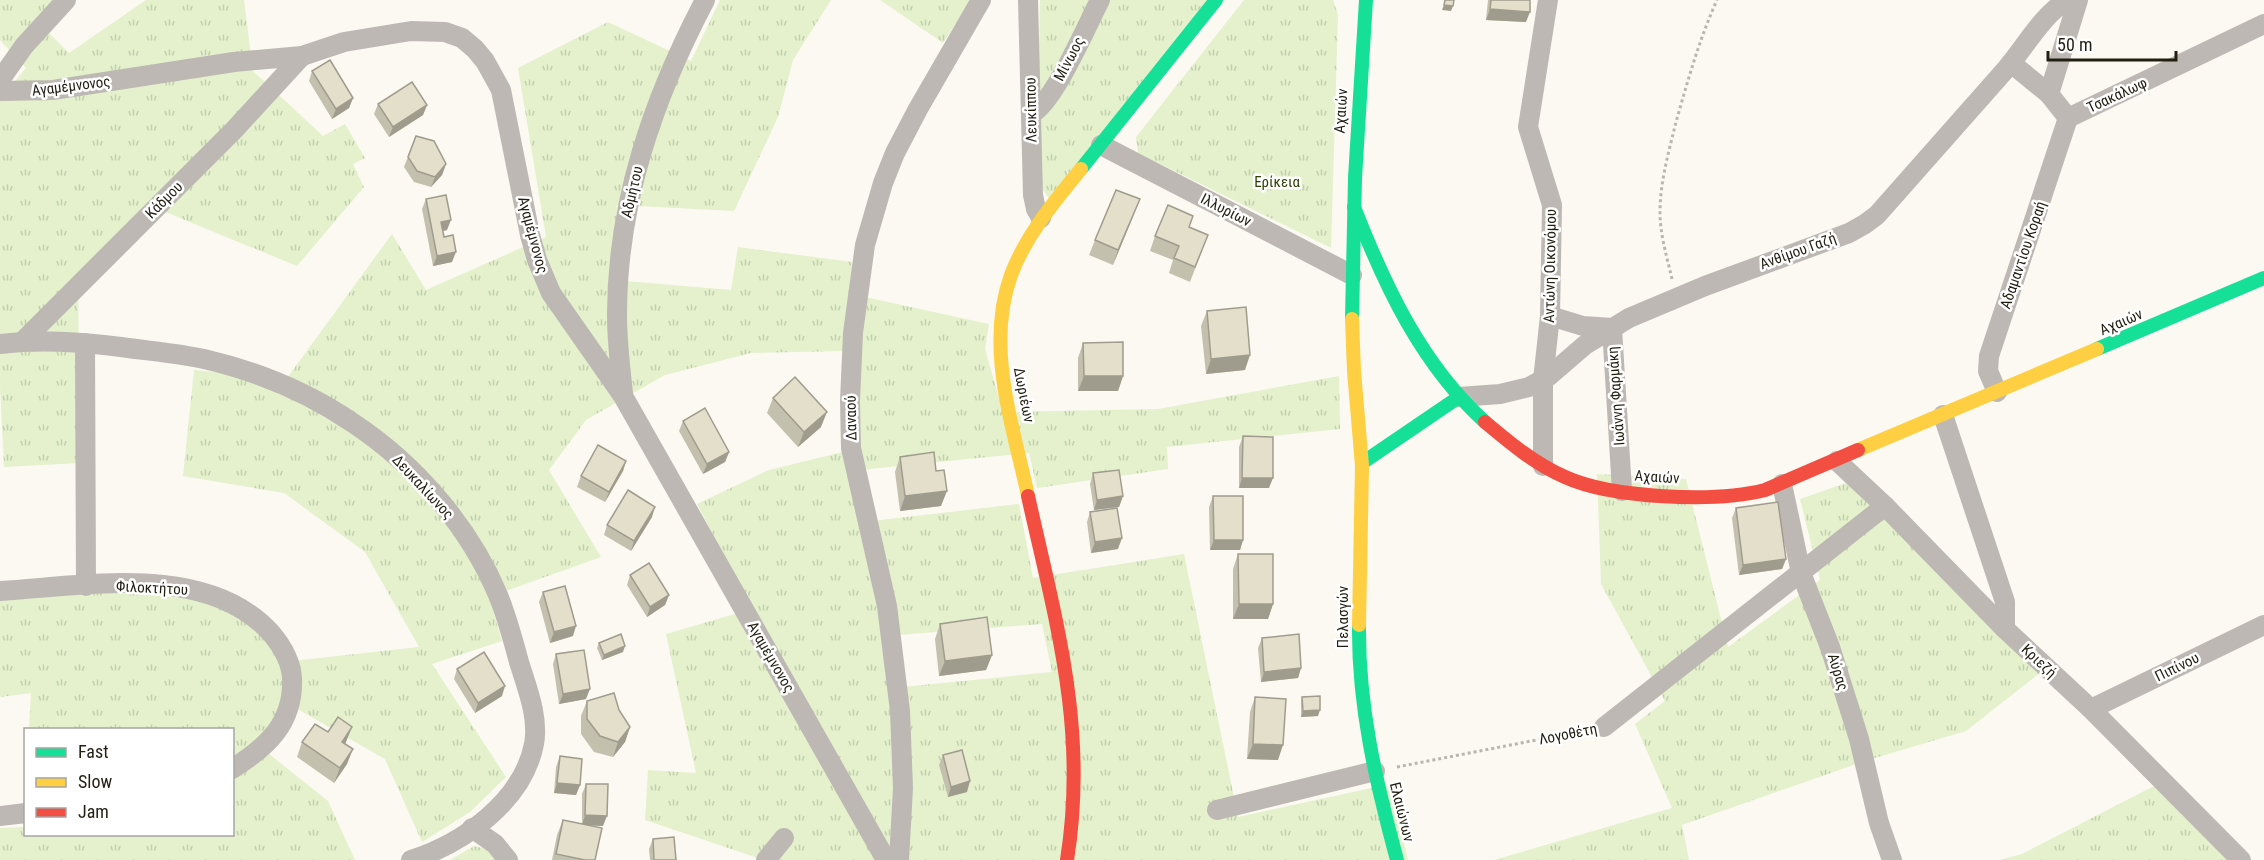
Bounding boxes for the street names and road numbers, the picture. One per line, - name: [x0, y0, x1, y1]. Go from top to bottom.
- street label: Μίνωος: [1050, 34, 1088, 84]
- street label: Αγαμέμνονος: [31, 72, 111, 100]
- street label: Τσακάλωφ: [2084, 73, 2150, 117]
- street label: Λευκίππου: [1021, 77, 1041, 143]
- street label: Αχαιών: [1330, 87, 1352, 134]
- street label: Αδμήτου: [617, 164, 647, 220]
- street label: Κάδμου: [142, 178, 186, 222]
- street label: Ιλλυρίων: [1198, 190, 1255, 231]
- street label: Αγαμέμνονος: [514, 195, 552, 275]
- street label: Αδαμαντίου Κοραή: [1996, 199, 2050, 311]
- street label: Αντώνη Οικονόμου: [1540, 209, 1560, 323]
- street label: Ανθίμου Γαζή: [1757, 229, 1839, 273]
- street label: Αχαιών: [2097, 305, 2146, 339]
- street label: Ιωάννη Φαρμάκη: [1604, 346, 1628, 446]
- street label: Δωριέων: [1010, 366, 1038, 425]
- street label: Δαναού: [842, 395, 860, 441]
- street label: Δευκαλίωνος: [389, 451, 457, 523]
- street label: Αχαιών: [1634, 466, 1681, 488]
- street label: Φιλοκτήτου: [116, 577, 188, 599]
- street label: Πελασγών: [1334, 585, 1352, 648]
- street label: Αγαμέμνονος: [743, 618, 799, 696]
- street label: Κριεζή: [2018, 640, 2060, 682]
- street label: Πιπίνου: [2152, 649, 2202, 685]
- street label: Αύρας: [1824, 651, 1852, 693]
- street label: Λογοθέτη: [1537, 720, 1599, 748]
- street label: Ελαιώνων: [1386, 780, 1418, 844]

